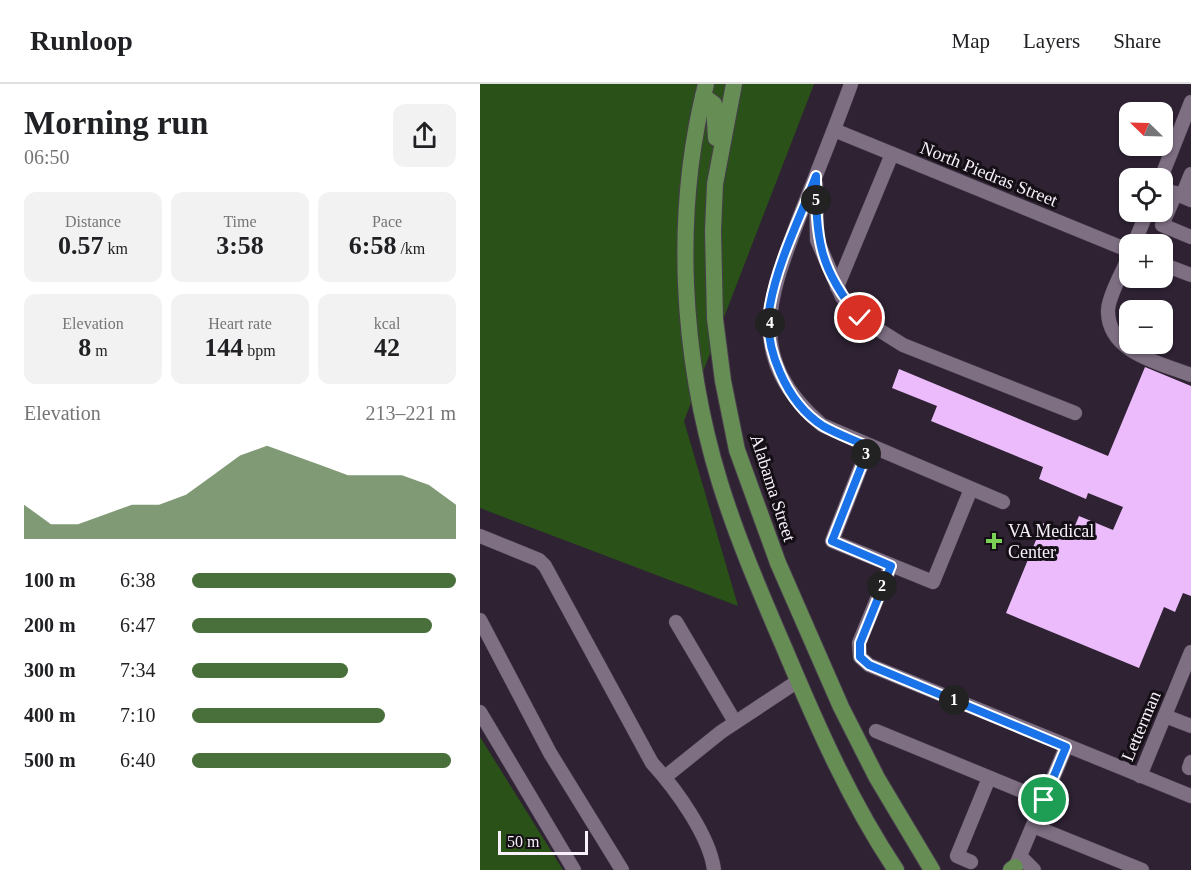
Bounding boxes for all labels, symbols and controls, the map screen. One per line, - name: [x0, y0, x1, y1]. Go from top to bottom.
- text: Runloop: [30, 25, 133, 56]
- text: Map: [952, 29, 990, 53]
- text: Layers: [1023, 29, 1080, 53]
- text: Share: [1113, 29, 1161, 53]
- north arrow: [1119, 102, 1173, 156]
- map controls: [1119, 102, 1173, 354]
- button: share: [393, 104, 456, 167]
- text: Morning run: [24, 105, 208, 141]
- street label: North Piedras Street: [918, 137, 1060, 211]
- text: 06:50: [24, 146, 70, 168]
- button: locate: [1119, 168, 1173, 222]
- pin: 5: [801, 185, 831, 215]
- text: 5: [812, 191, 820, 208]
- text: Distance: [65, 213, 121, 230]
- text: Time: [223, 213, 257, 230]
- text: Pace: [372, 213, 402, 230]
- text: 0.57: [58, 231, 104, 260]
- text: 3:58: [216, 231, 264, 260]
- text: 6:58: [349, 231, 396, 260]
- button: +: [1119, 234, 1173, 288]
- text: km: [104, 240, 128, 257]
- text: /km: [396, 240, 425, 257]
- pin: [834, 292, 885, 343]
- button: −: [1119, 300, 1173, 354]
- icon: check: [843, 301, 876, 334]
- pin: 4: [755, 308, 785, 338]
- text: 4: [766, 314, 774, 331]
- text: Elevation: [62, 315, 124, 332]
- text: Heart rate: [208, 315, 272, 332]
- text: kcal: [374, 315, 400, 332]
- text: 8: [78, 333, 91, 362]
- text: 144: [204, 333, 243, 362]
- text: 42: [374, 333, 400, 362]
- text: m: [91, 342, 108, 359]
- text: bpm: [243, 342, 276, 359]
- text: Elevation: [24, 402, 101, 424]
- text: 213–221 m: [365, 402, 456, 424]
- street label: Alabama Street: [746, 432, 800, 544]
- pin: 3: [851, 439, 881, 469]
- text: 3: [862, 445, 870, 462]
- place label: VA Medical Center: [1008, 521, 1094, 562]
- marker: VA Medical Center: [985, 532, 1003, 550]
- text: 100 m: [24, 569, 76, 591]
- text: 6:38: [120, 569, 156, 591]
- pin: 2: [867, 571, 897, 601]
- text: 2: [878, 577, 886, 594]
- text: 200 m: [24, 614, 76, 636]
- text: 6:47: [120, 614, 156, 636]
- text: 300 m: [24, 659, 76, 681]
- text: 7:34: [120, 659, 156, 681]
- pin: 1: [939, 685, 969, 715]
- street label: Letterman: [1117, 688, 1165, 764]
- text: 1: [950, 691, 958, 708]
- text: 400 m: [24, 704, 76, 726]
- text: 7:10: [120, 704, 156, 726]
- text: 500 m: [24, 749, 76, 771]
- text: 6:40: [120, 749, 156, 771]
- pin: [1018, 774, 1069, 825]
- icon: arrive: [1027, 783, 1060, 816]
- scale bar: [498, 828, 588, 856]
- text: 50 m: [507, 833, 539, 850]

